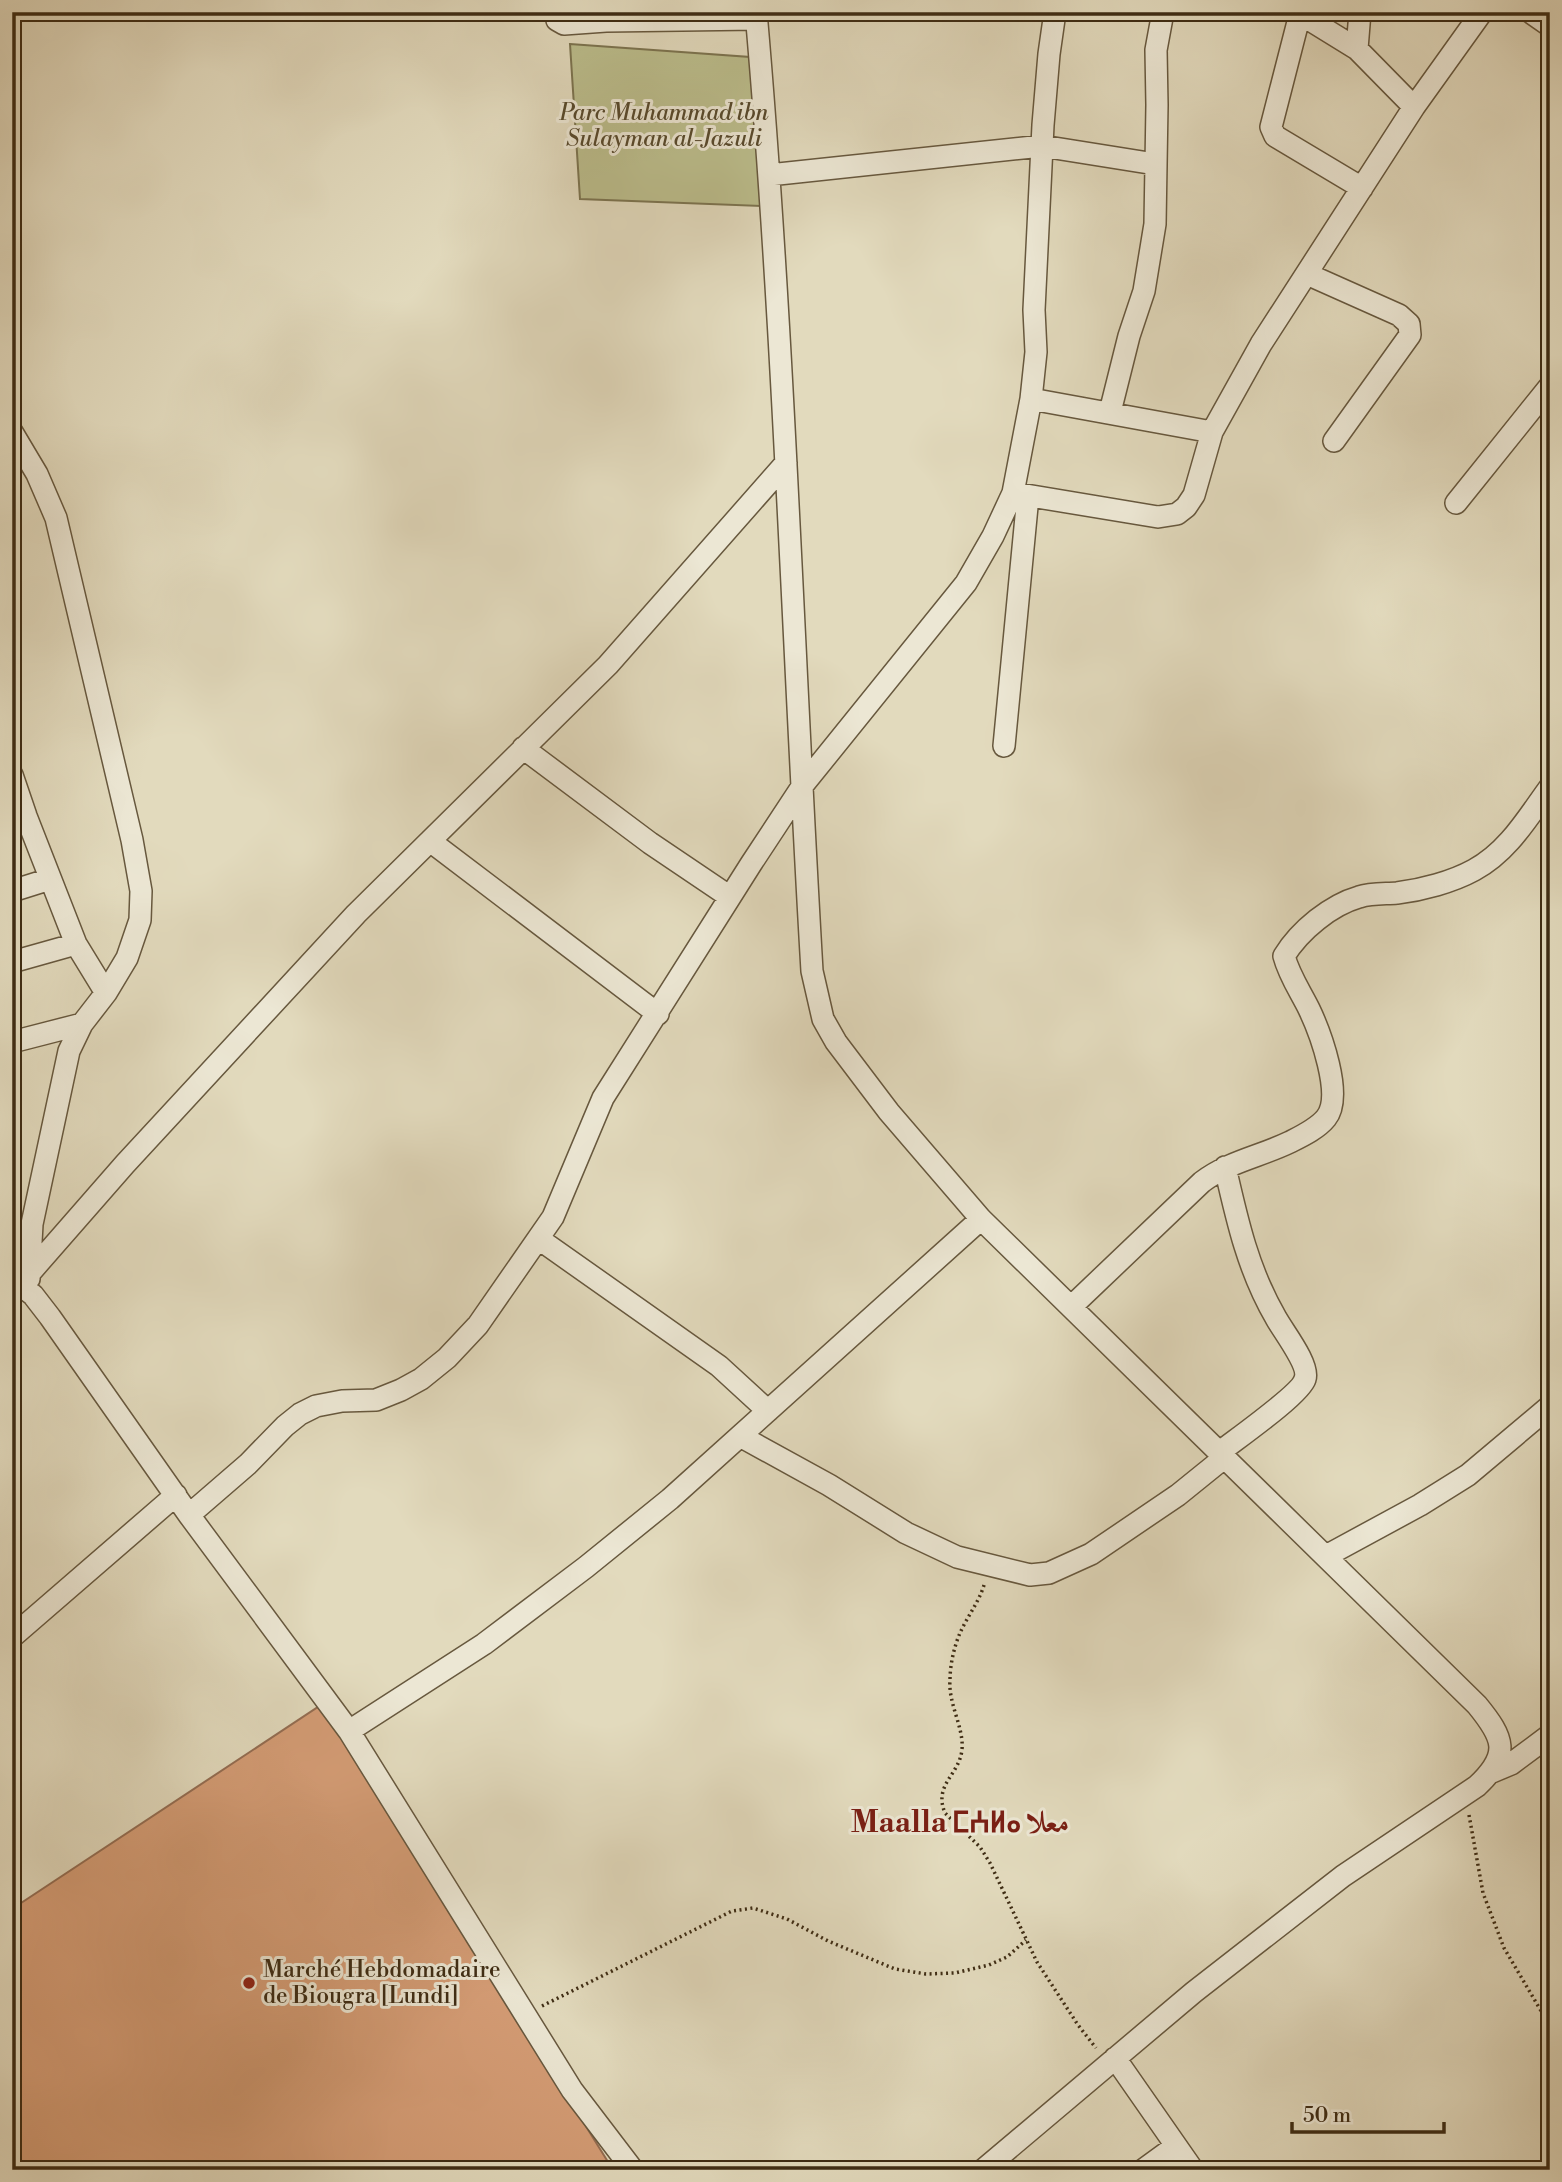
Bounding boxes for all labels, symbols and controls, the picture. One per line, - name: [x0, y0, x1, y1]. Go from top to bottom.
- park label: Parc Muhammad ibn Sulayman al-Jazuli: [559, 99, 770, 153]
- district label: Maalla ⵎⵄⵍⴰ معلا: [851, 1804, 1069, 1842]
- place label: Marché Hebdomadaire de Biougra [Lundi]: [263, 1956, 501, 2010]
- marker: Marché Hebdomadaire de Biougra [Lundi]: [241, 1975, 257, 1991]
- scale bar: [1292, 2091, 1445, 2135]
- text: 50 m: [1303, 2103, 1351, 2129]

